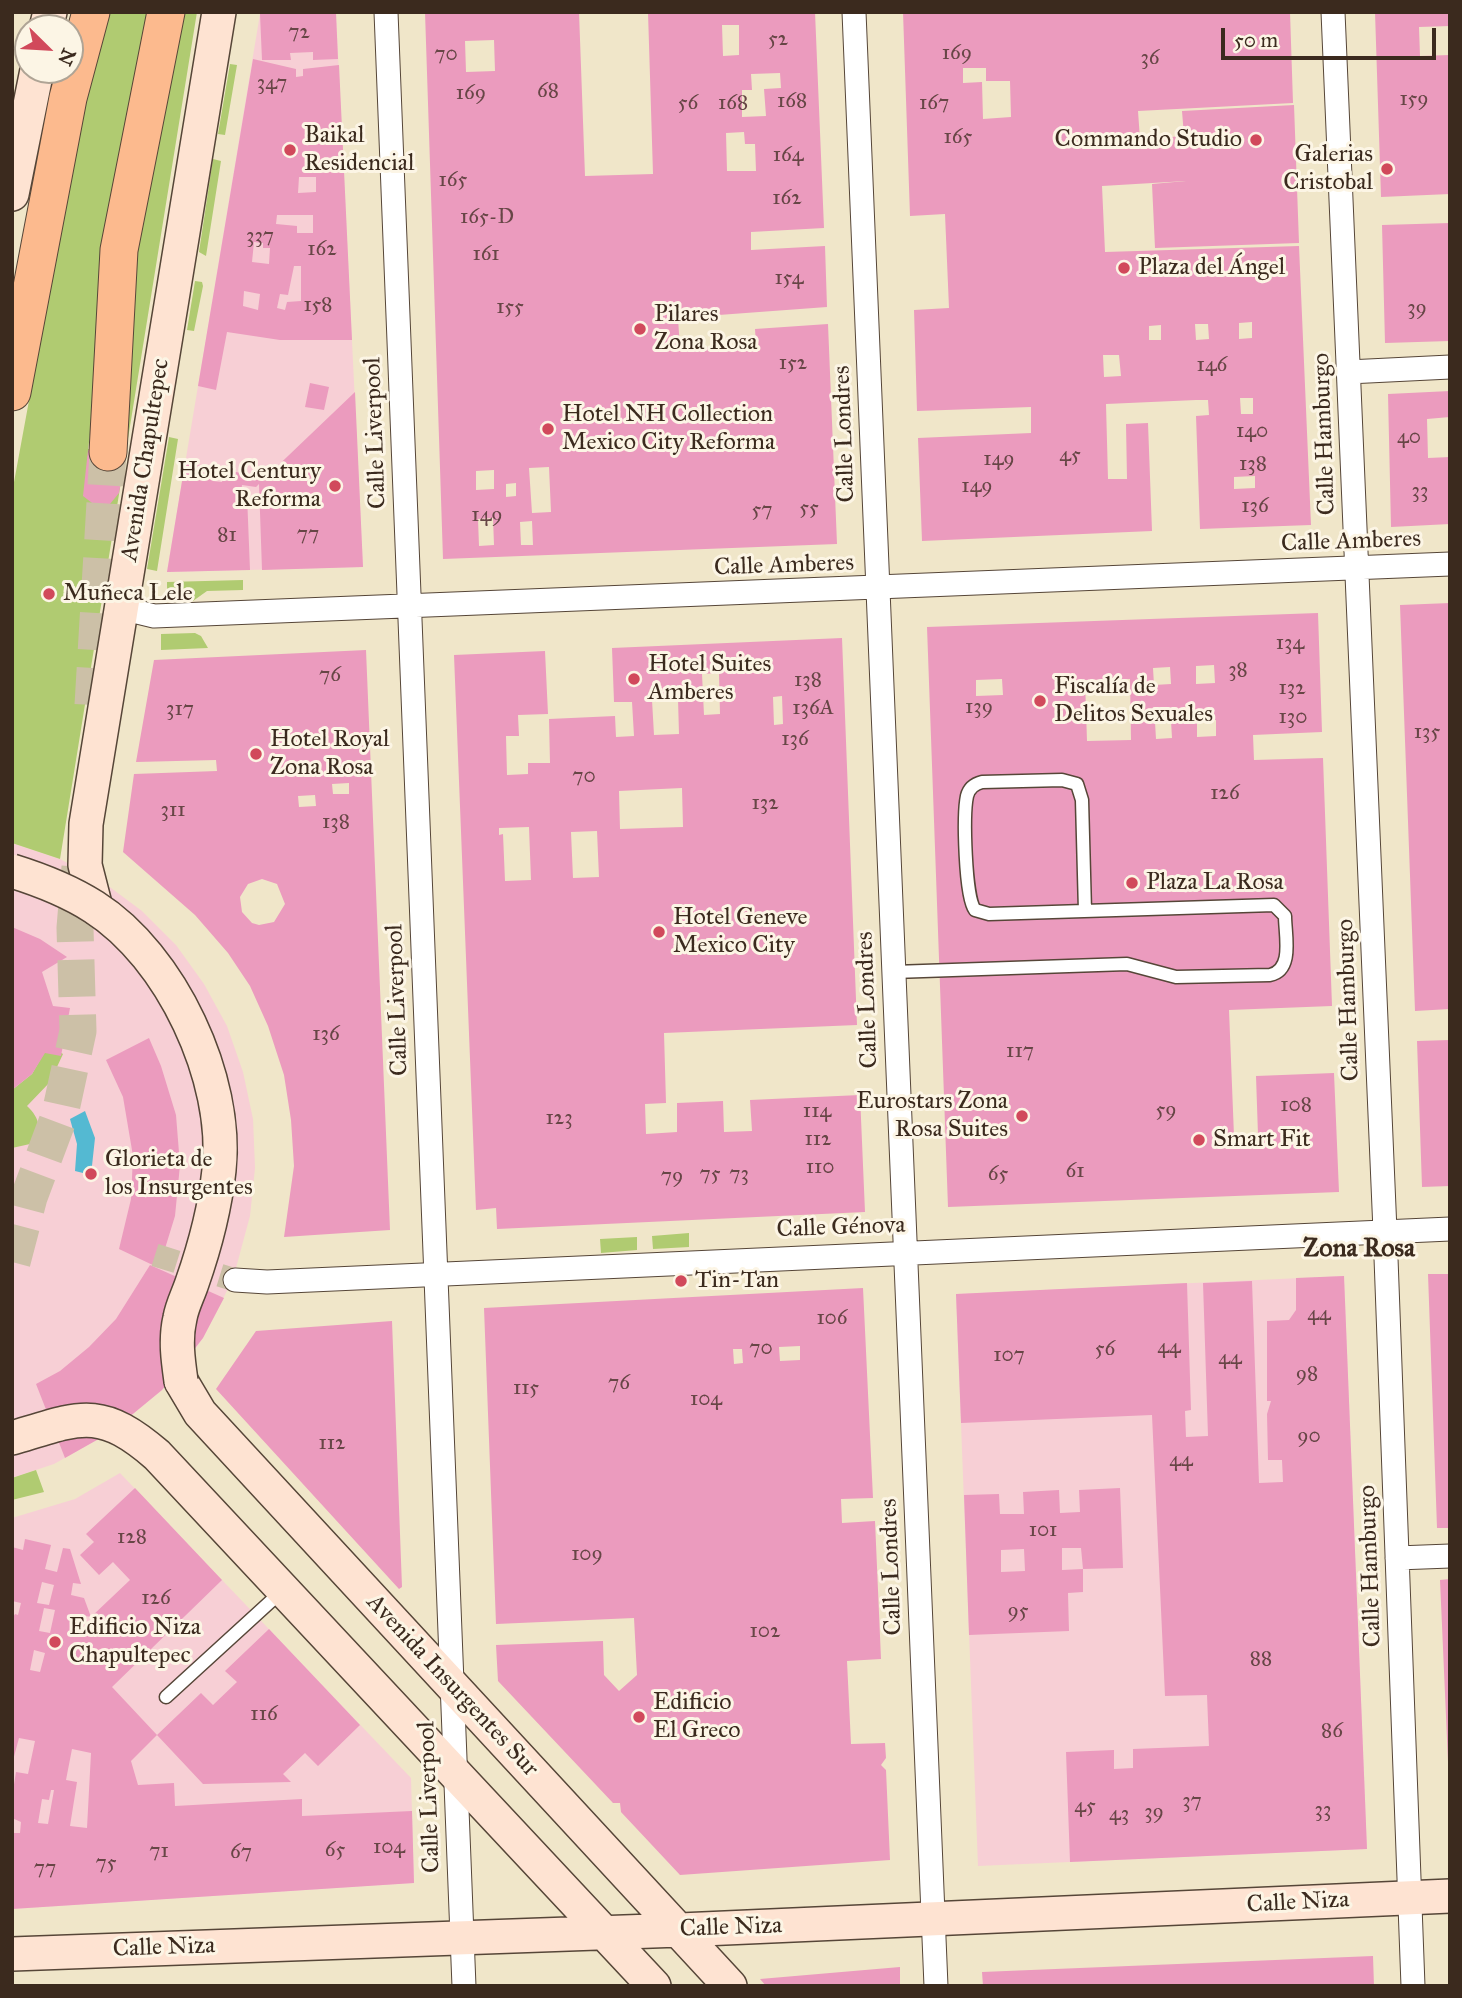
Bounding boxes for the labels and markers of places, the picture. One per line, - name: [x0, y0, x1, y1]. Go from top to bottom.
- place label: Baikal Residencial: [304, 122, 414, 178]
- place label: Commando Studio: [1055, 126, 1242, 154]
- marker: Commando Studio: [1248, 132, 1264, 148]
- place label: Galerias Cristobal: [1283, 141, 1373, 197]
- marker: Baikal Residencial: [282, 142, 298, 158]
- marker: Galerias Cristobal: [1379, 161, 1395, 177]
- place label: Plaza del Ángel: [1138, 254, 1285, 282]
- marker: Plaza del Ángel: [1116, 260, 1132, 276]
- place label: Pilares Zona Rosa: [654, 301, 757, 357]
- marker: Pilares Zona Rosa: [632, 321, 648, 337]
- place label: Hotel NH Collection Mexico City Reforma: [562, 401, 775, 457]
- marker: Hotel NH Collection Mexico City Reforma: [540, 421, 556, 437]
- place label: Hotel Century Reforma: [177, 458, 321, 514]
- marker: Hotel Century Reforma: [327, 478, 343, 494]
- place label: Muñeca Lele: [63, 580, 193, 608]
- marker: Muñeca Lele: [41, 586, 57, 602]
- place label: Hotel Suites Amberes: [648, 651, 771, 707]
- marker: Hotel Suites Amberes: [626, 671, 642, 687]
- place label: Fiscalía de Delitos Sexuales: [1054, 673, 1213, 729]
- marker: Fiscalía de Delitos Sexuales: [1032, 693, 1048, 709]
- place label: Hotel Royal Zona Rosa: [270, 726, 389, 782]
- marker: Hotel Royal Zona Rosa: [248, 746, 264, 762]
- place label: Plaza La Rosa: [1146, 869, 1284, 897]
- marker: Plaza La Rosa: [1124, 875, 1140, 891]
- place label: Hotel Geneve Mexico City: [673, 904, 808, 960]
- marker: Hotel Geneve Mexico City: [651, 924, 667, 940]
- place label: Eurostars Zona Rosa Suites: [856, 1088, 1008, 1144]
- marker: Eurostars Zona Rosa Suites: [1014, 1108, 1030, 1124]
- place label: Smart Fit: [1213, 1126, 1310, 1154]
- marker: Smart Fit: [1191, 1132, 1207, 1148]
- place label: Glorieta de los Insurgentes: [105, 1146, 253, 1202]
- marker: Glorieta de los Insurgentes: [83, 1166, 99, 1182]
- place label: Tin-Tan: [695, 1267, 779, 1295]
- marker: Tin-Tan: [673, 1273, 689, 1289]
- place label: Edificio Niza Chapultepec: [69, 1614, 201, 1670]
- marker: Edificio Niza Chapultepec: [47, 1634, 63, 1650]
- place label: Edificio El Greco: [653, 1689, 741, 1745]
- marker: Edificio El Greco: [631, 1709, 647, 1725]

